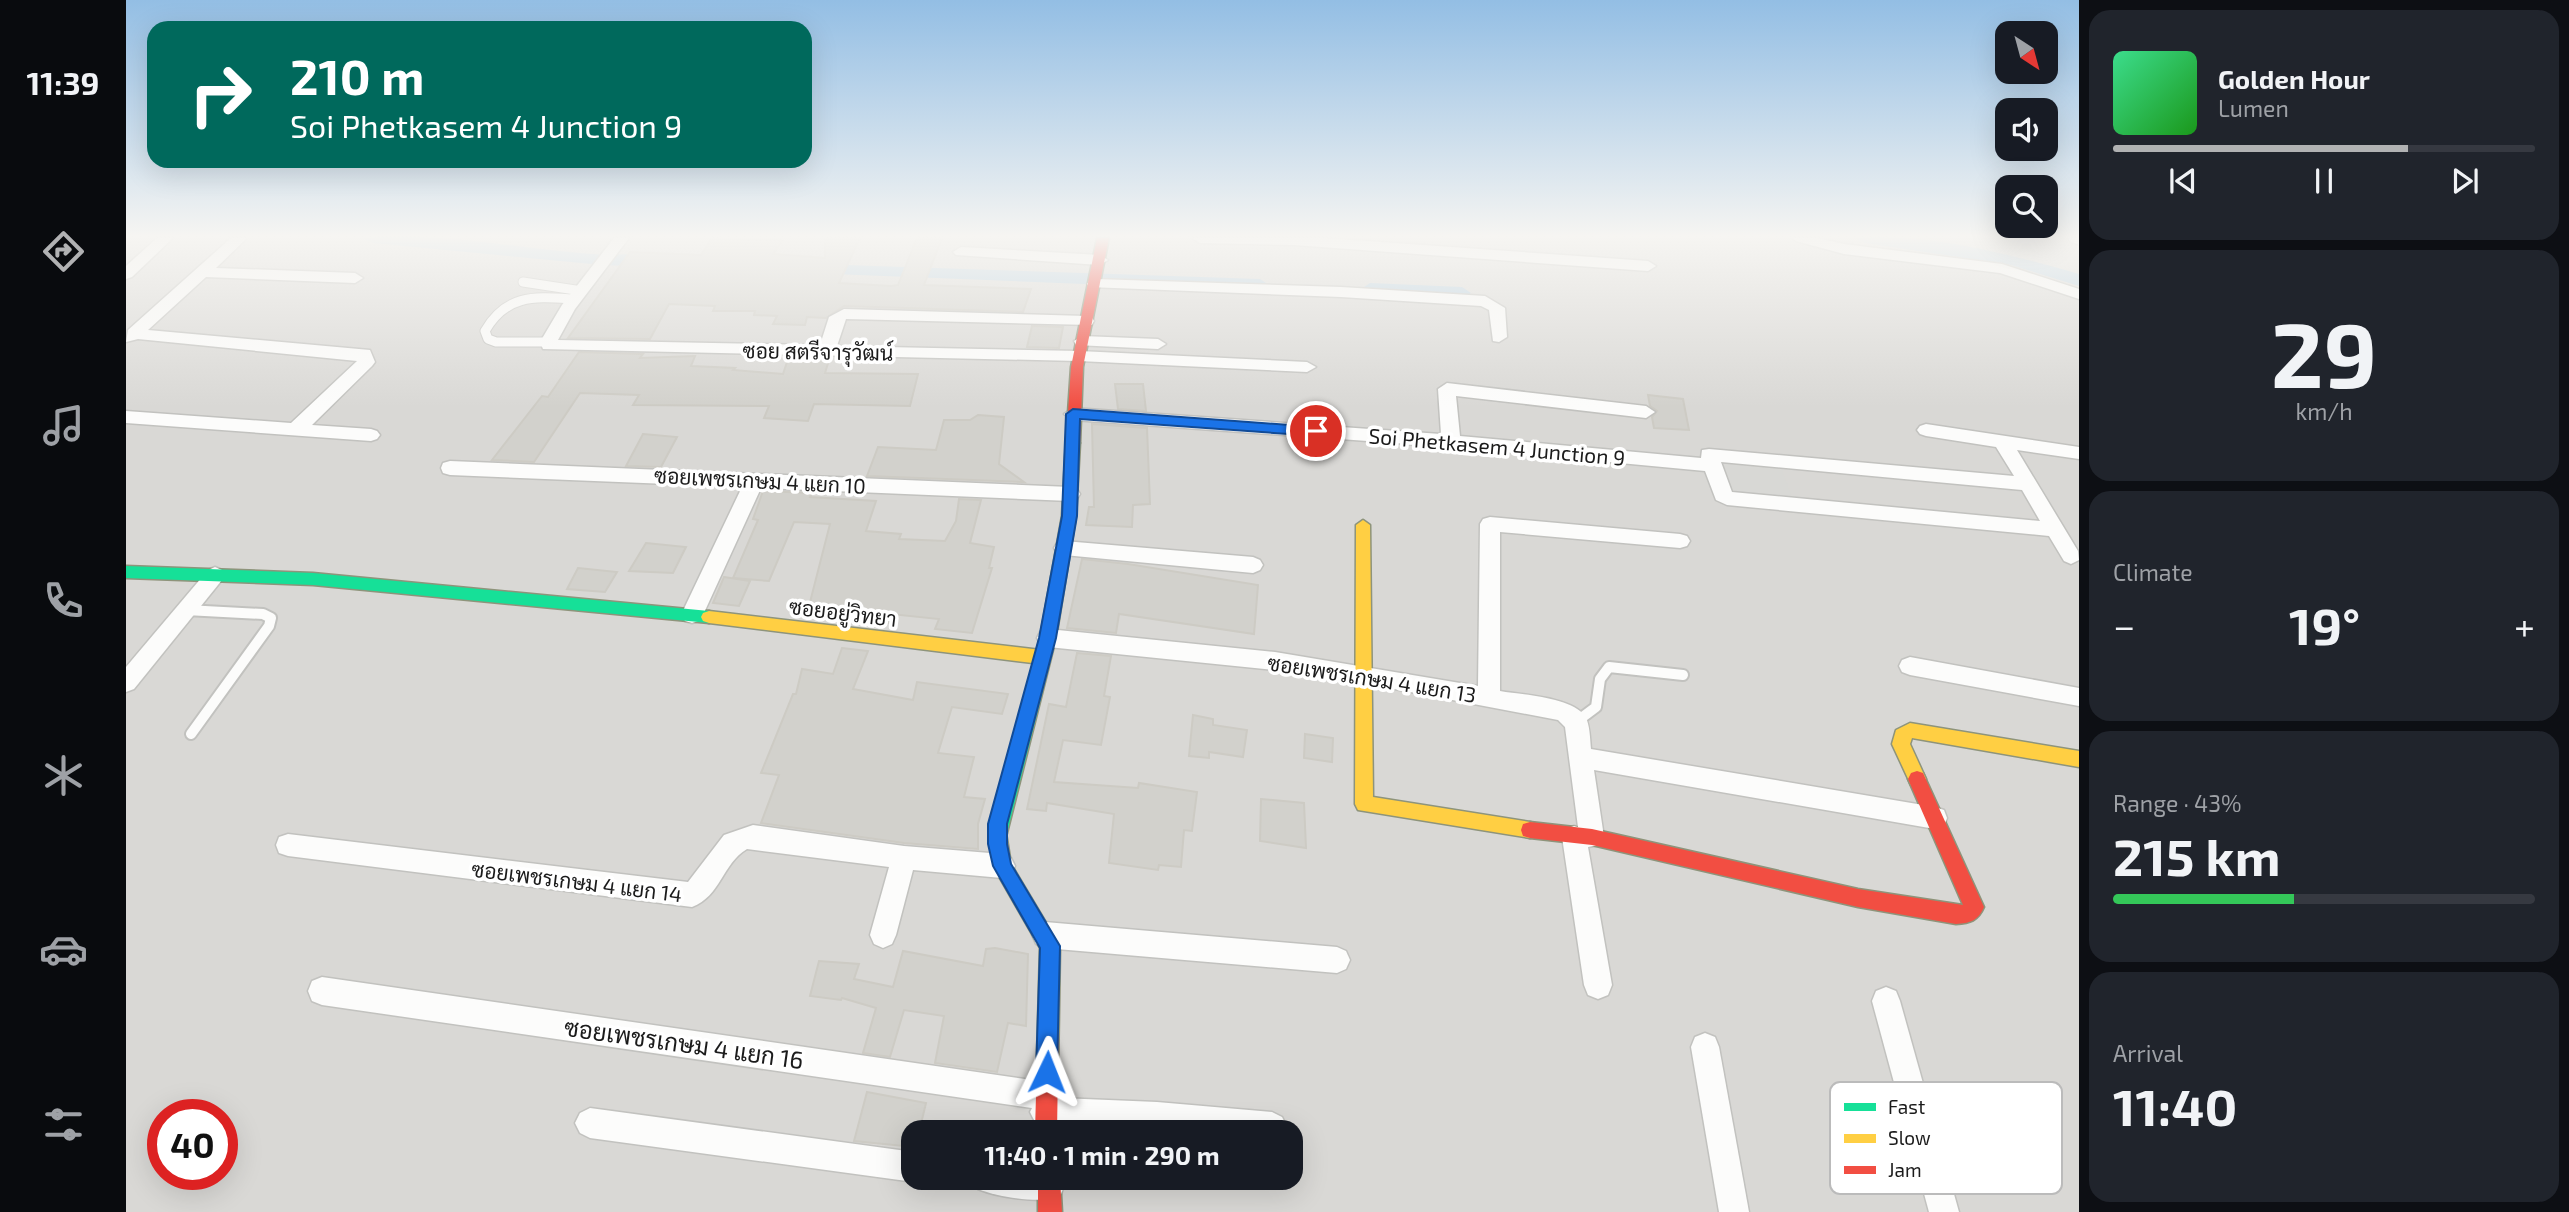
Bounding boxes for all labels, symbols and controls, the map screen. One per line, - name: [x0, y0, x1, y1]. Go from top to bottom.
- north arrow: [1995, 21, 2058, 84]
- map controls: [1995, 21, 2058, 238]
- text: 210 m: [290, 46, 424, 105]
- icon: right: [175, 49, 266, 140]
- text: 11:39: [27, 63, 99, 101]
- text: Golden Hour: [2218, 63, 2370, 94]
- text: Lumen: [2218, 94, 2289, 122]
- button: sound: [1995, 98, 2058, 161]
- text: Soi Phetkasem 4 Junction 9: [290, 106, 682, 144]
- icon: previous: [2164, 162, 2202, 200]
- icon: pause: [2305, 162, 2343, 200]
- icon: next: [2446, 162, 2484, 200]
- button: search: [1995, 175, 2058, 238]
- icon: directions: [39, 227, 88, 276]
- text: 29: [2271, 297, 2377, 406]
- street label: ซอย สตรีจารุวัฒน์: [742, 337, 894, 368]
- text: km/h: [2295, 397, 2353, 425]
- icon: music: [39, 401, 88, 450]
- pin: [1286, 401, 1346, 461]
- icon: arrive: [1297, 412, 1335, 450]
- street label: Soi Phetkasem 4 Junction 9: [1368, 422, 1626, 470]
- street label: ซอยเพชรเกษม 4 แยก 10: [654, 462, 866, 498]
- text: Climate: [2113, 558, 2193, 586]
- icon: phone: [39, 576, 88, 625]
- street label: ซอยอยู่วิทยา: [787, 593, 898, 635]
- text: 19°: [2289, 593, 2360, 655]
- text: −: [2113, 602, 2135, 648]
- text: +: [2514, 602, 2535, 648]
- street label: ซอยเพชรเกษม 4 แยก 13: [1266, 649, 1478, 707]
- icon: climate: [39, 751, 88, 800]
- text: Range · 43%: [2113, 789, 2241, 817]
- text: 215 km: [2113, 824, 2281, 886]
- street label: ซอยเพชรเกษม 4 แยก 14: [470, 856, 684, 906]
- icon: car: [39, 925, 88, 974]
- street label: ซอยเพชรเกษม 4 แยก 16: [563, 1012, 805, 1074]
- position arrow: [1010, 1035, 1084, 1109]
- text: Arrival: [2113, 1039, 2183, 1067]
- text: 11:40: [2113, 1074, 2237, 1136]
- legend: [1830, 1082, 2062, 1194]
- text: Fast: [1888, 1095, 1925, 1118]
- speed limit sign: 40: [147, 1099, 238, 1190]
- icon: filters: [39, 1100, 88, 1149]
- text: Slow: [1888, 1126, 1931, 1149]
- text: 11:40 · 1 min · 290 m: [984, 1139, 1220, 1170]
- text: Jam: [1888, 1158, 1922, 1181]

